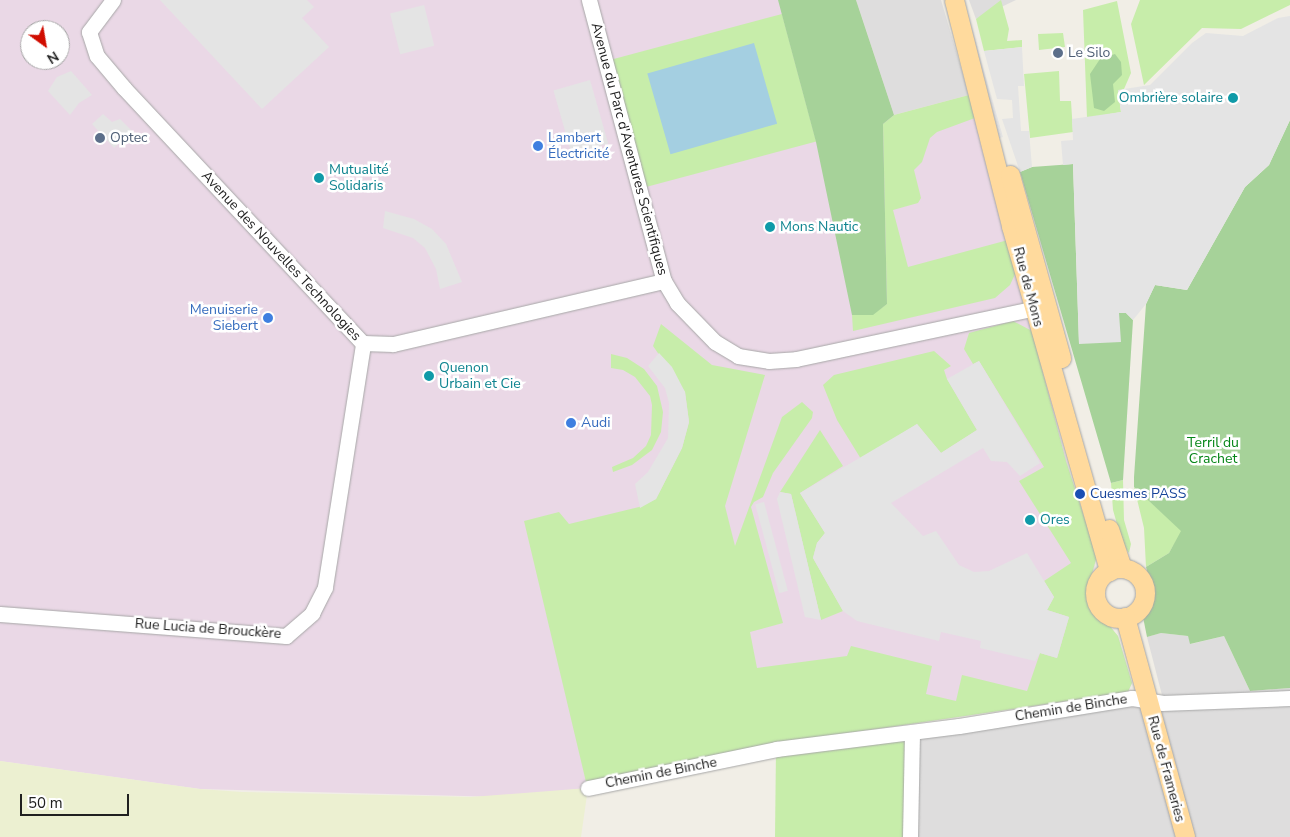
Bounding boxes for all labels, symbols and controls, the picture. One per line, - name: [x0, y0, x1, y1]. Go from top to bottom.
- north arrow: [20, 20, 70, 70]
- street label: Avenue du Parc d'Aventures Scientifiques: [587, 21, 671, 277]
- place label: Le Silo: [1068, 45, 1110, 61]
- text: N: [43, 46, 62, 68]
- marker: Le Silo: [1052, 47, 1064, 59]
- place label: Ombrière solaire: [1119, 90, 1223, 106]
- marker: Ombrière solaire: [1227, 92, 1239, 104]
- place label: Optec: [110, 130, 148, 146]
- place label: Lambert Électricité: [548, 130, 609, 162]
- marker: Optec: [94, 132, 106, 144]
- marker: Lambert Électricité: [532, 140, 544, 152]
- place label: Mutualité Solidaris: [329, 162, 389, 194]
- street label: Avenue des Nouvelles Technologies: [198, 168, 364, 344]
- marker: Mutualité Solidaris: [313, 172, 325, 184]
- place label: Mons Nautic: [780, 219, 858, 235]
- marker: Mons Nautic: [764, 221, 776, 233]
- street label: Rue de Mons: [1009, 245, 1047, 329]
- place label: Menuiserie Siebert: [190, 302, 258, 334]
- marker: Menuiserie Siebert: [262, 312, 274, 324]
- place label: Quenon Urbain et Cie: [439, 360, 521, 392]
- marker: Quenon Urbain et Cie: [423, 370, 435, 382]
- place label: Audi: [581, 415, 610, 431]
- marker: Audi: [565, 417, 577, 429]
- park label: Terril du Crachet: [1187, 435, 1239, 468]
- place label: Cuesmes PASS: [1090, 486, 1186, 502]
- marker: Cuesmes PASS: [1074, 488, 1086, 500]
- place label: Ores: [1040, 512, 1070, 528]
- marker: Ores: [1024, 514, 1036, 526]
- street label: Rue Lucia de Brouckère: [134, 616, 282, 642]
- street label: Chemin de Binche: [1014, 691, 1128, 725]
- street label: Rue de Frameries: [1144, 714, 1188, 824]
- street label: Chemin de Binche: [604, 754, 718, 792]
- scale bar: [22, 784, 131, 816]
- text: 50 m: [28, 793, 63, 813]

